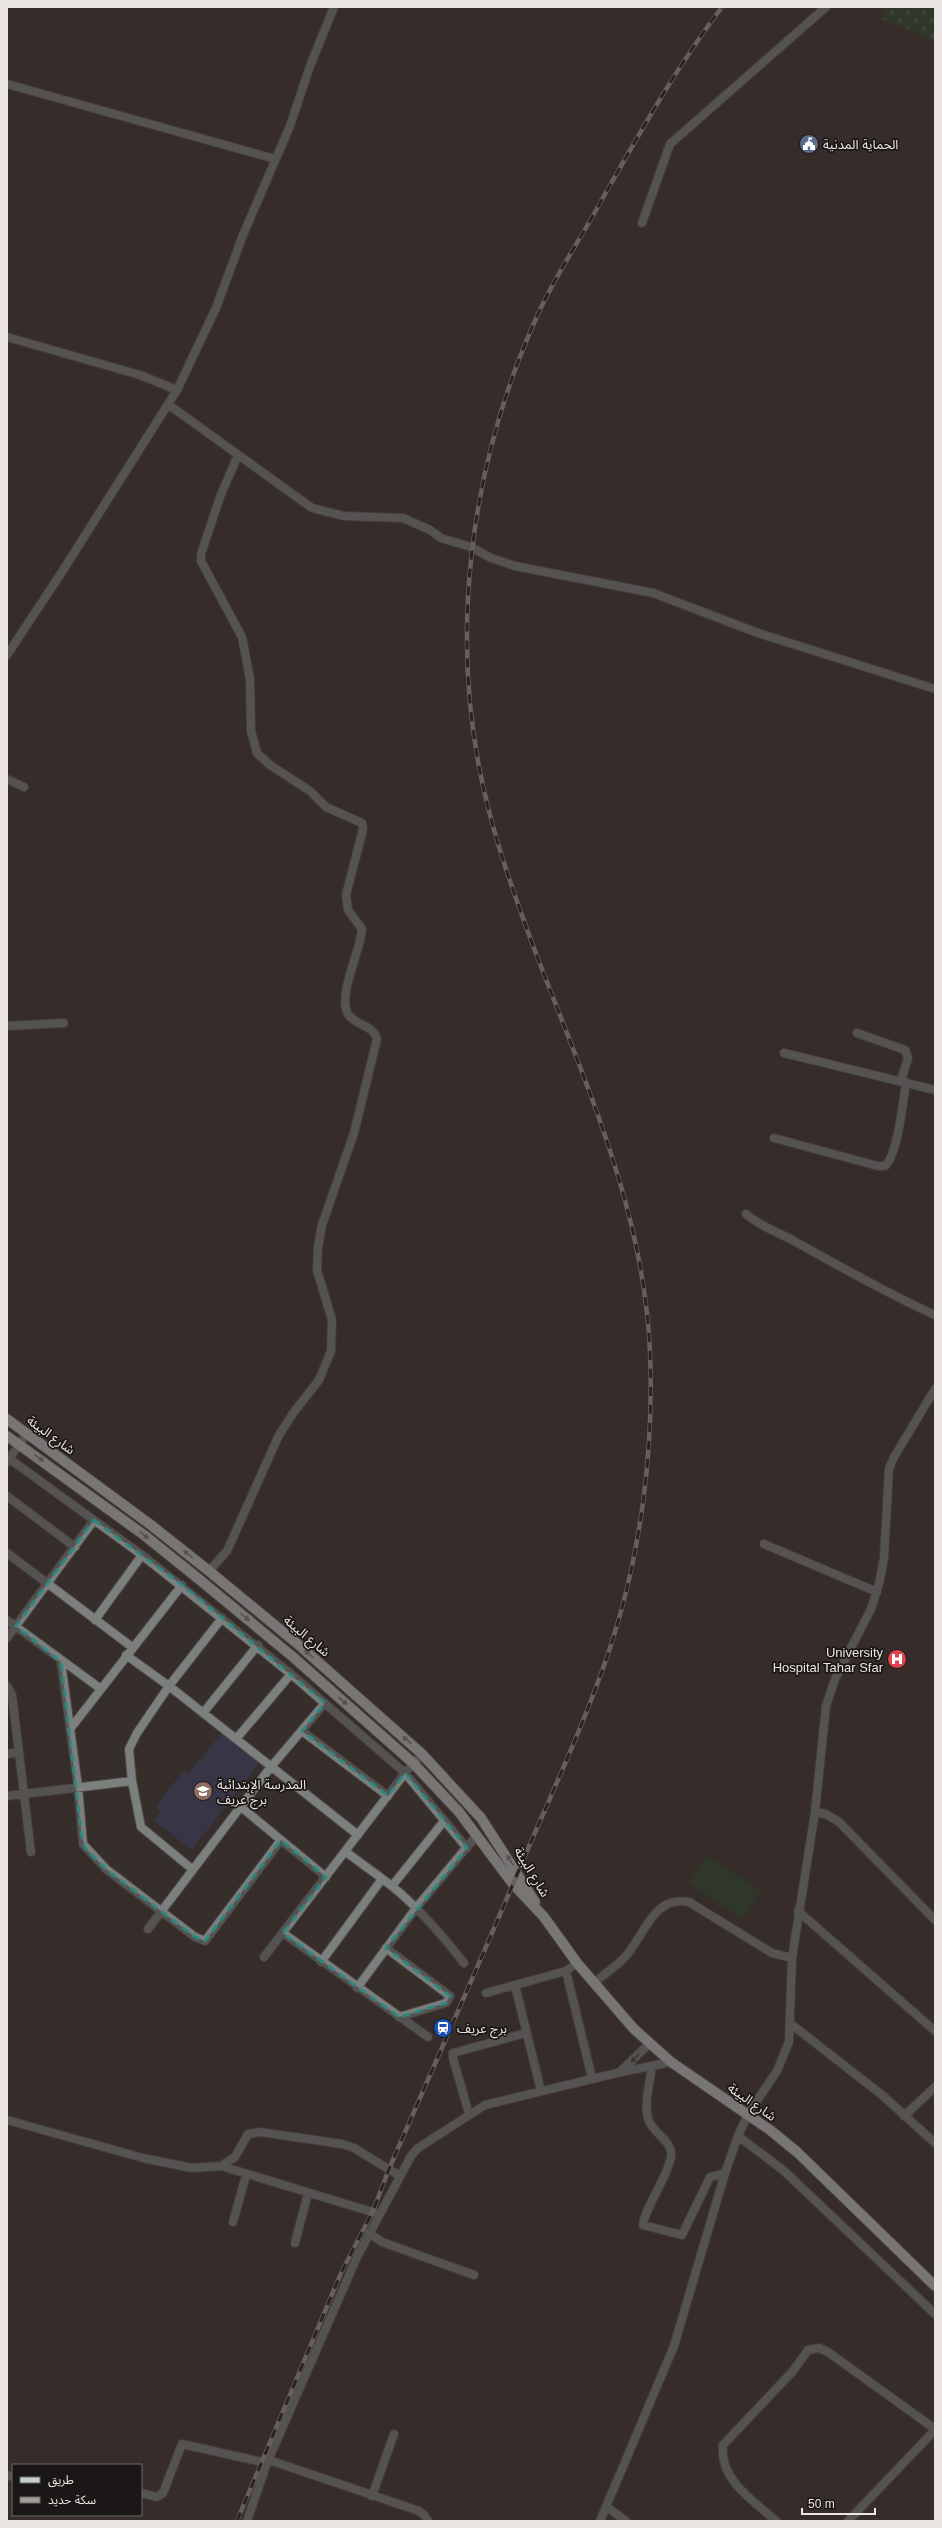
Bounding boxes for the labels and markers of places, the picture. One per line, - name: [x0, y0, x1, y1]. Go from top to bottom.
- public building icon: الحماية المدنية: [798, 133, 820, 155]
- place label: الحماية المدنية: [823, 137, 898, 152]
- place label: University Hospital Tahar Sfar: [773, 1645, 884, 1675]
- hospital icon: University Hospital Tahar Sfar: [886, 1648, 908, 1670]
- place label: المدرسة الإبتدائية برج عريف: [217, 1777, 306, 1810]
- school or university icon: المدرسة الإبتدائية برج عريف: [192, 1780, 214, 1802]
- station icon: برج عريف: [432, 2017, 454, 2039]
- place label: برج عريف: [457, 2021, 507, 2039]

